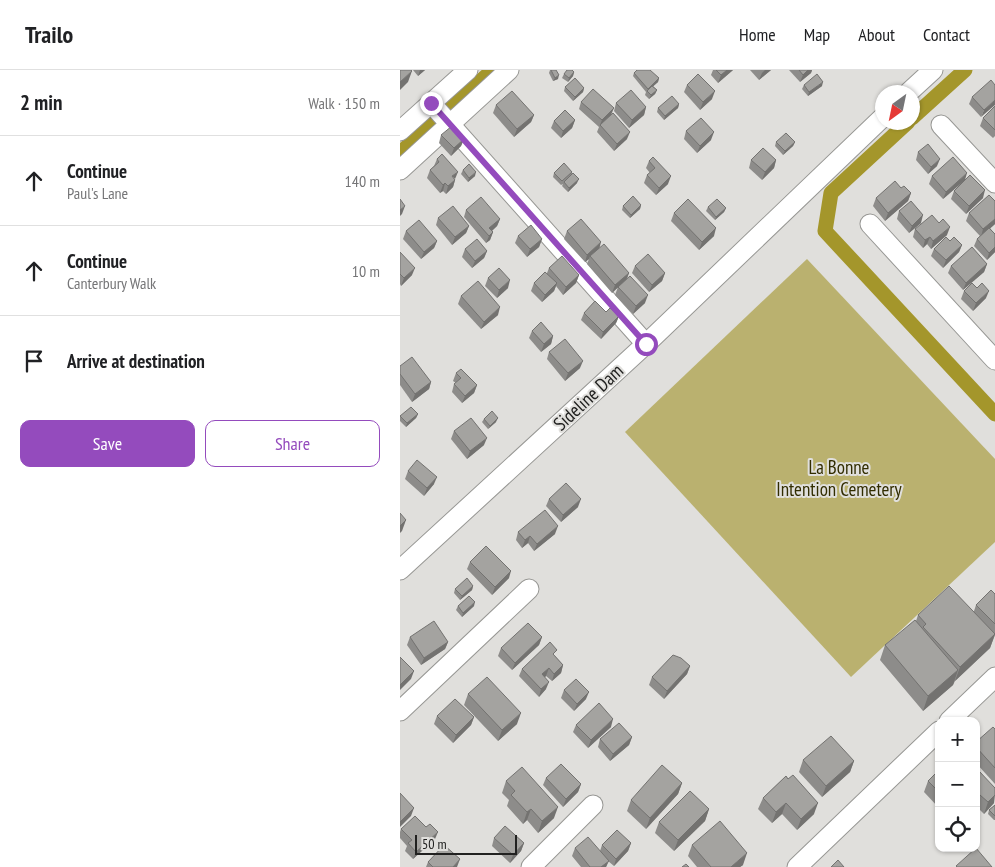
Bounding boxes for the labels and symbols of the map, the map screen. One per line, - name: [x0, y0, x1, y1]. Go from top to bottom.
- north arrow: [875, 85, 920, 130]
- route end: [420, 92, 443, 115]
- route start: [635, 333, 658, 356]
- street label: Sideline Dam: [548, 359, 628, 435]
- park label: La Bonne Intention Cemetery: [776, 455, 903, 501]
- scale bar: [415, 832, 518, 855]

